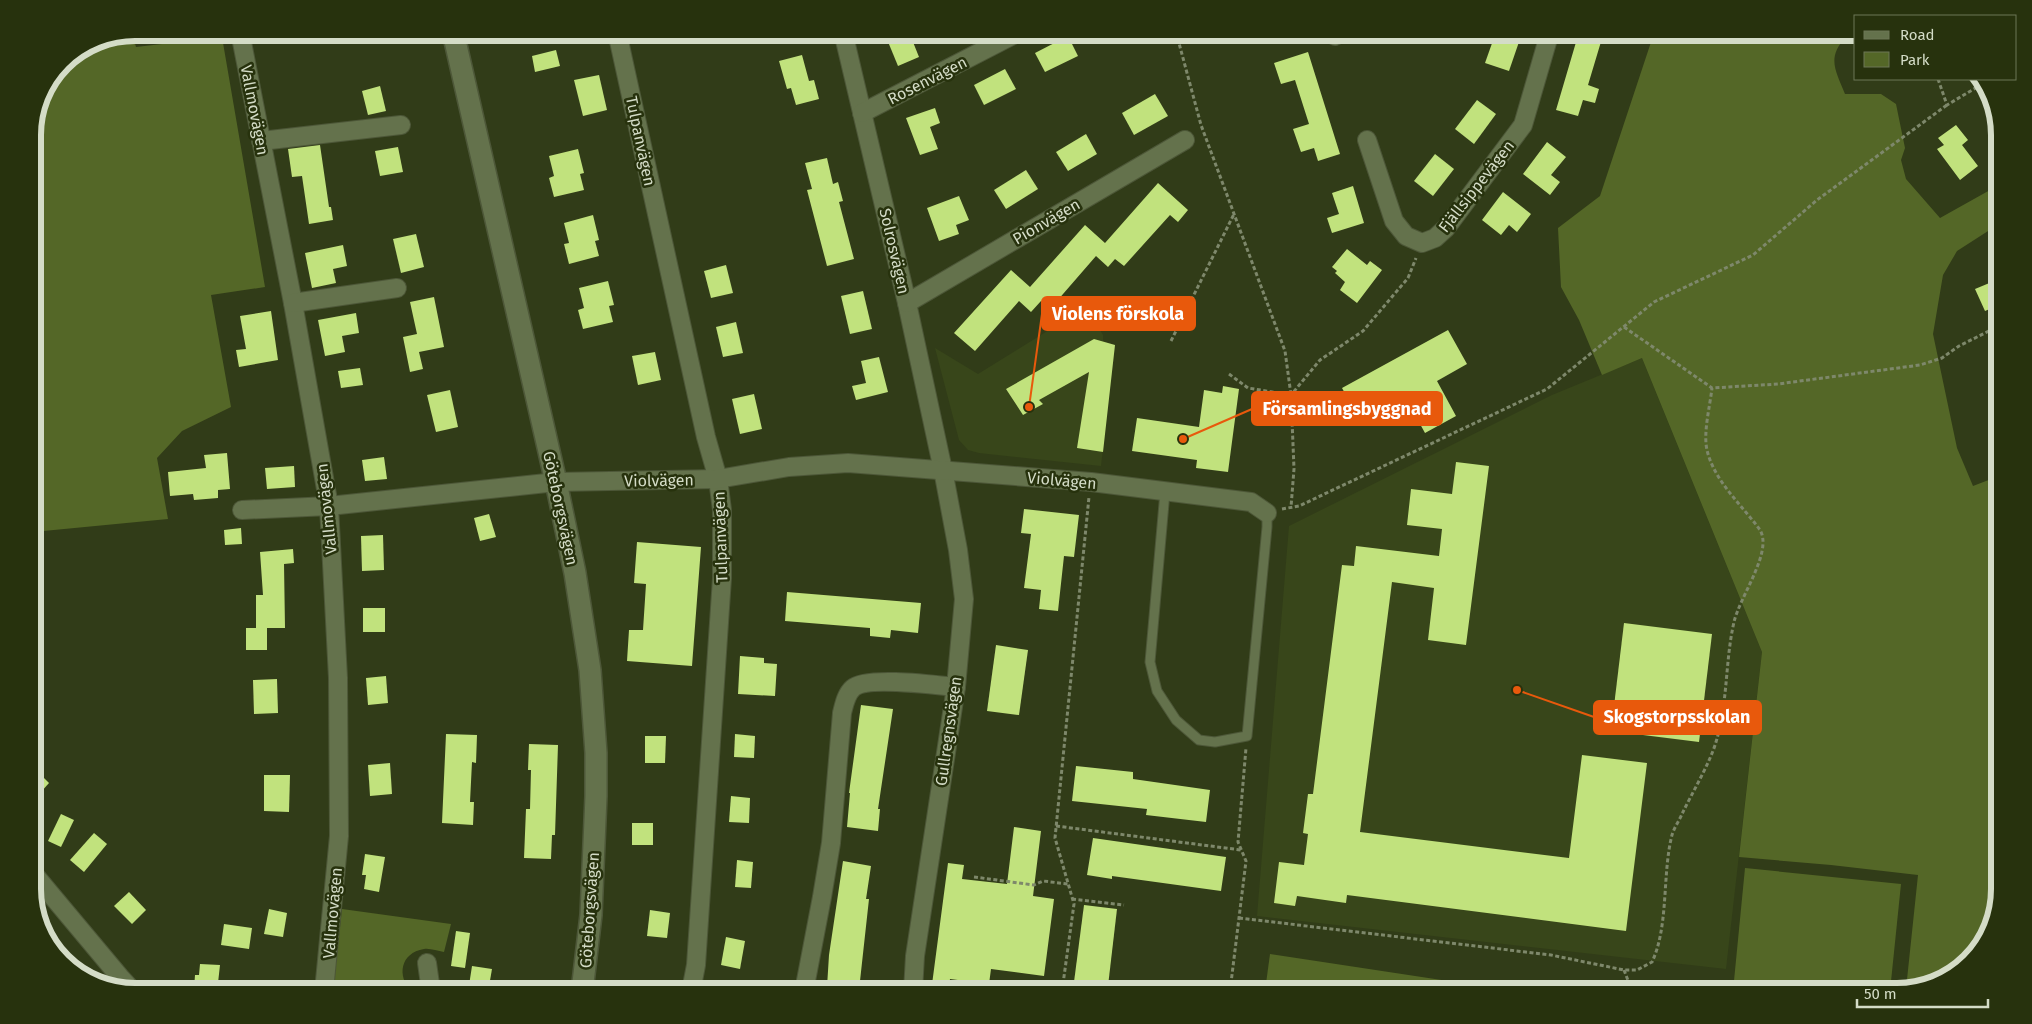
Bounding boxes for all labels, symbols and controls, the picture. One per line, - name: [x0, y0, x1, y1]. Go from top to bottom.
- legend: [1854, 15, 2017, 80]
- text: Road: [1900, 26, 1935, 44]
- text: Park: [1900, 51, 1930, 69]
- street label: Rosenvägen: [884, 52, 970, 109]
- street label: Vallmovägen: [236, 63, 273, 157]
- street label: Tulpanvägen: [622, 94, 659, 188]
- street label: Fjällsippevägen: [1435, 136, 1518, 236]
- street label: Pionvägen: [1009, 195, 1083, 248]
- street label: Solrosvägen: [875, 206, 914, 296]
- callout: Violens förskola: [1042, 297, 1195, 330]
- text: Violens förskola: [1051, 303, 1184, 325]
- callout: Församlingsbyggnad: [1252, 392, 1442, 425]
- text: Församlingsbyggnad: [1262, 398, 1432, 420]
- street label: Göteborgsvägen: [539, 449, 582, 567]
- street label: Vallmovägen: [312, 462, 341, 555]
- street label: Violvägen: [1026, 468, 1097, 493]
- street label: Violvägen: [624, 470, 694, 491]
- street label: Tulpanvägen: [709, 491, 732, 583]
- street label: Gullregnsvägen: [931, 675, 966, 787]
- callout: Skogstorpsskolan: [1594, 701, 1761, 734]
- text: Skogstorpsskolan: [1603, 706, 1751, 728]
- street label: Göteborgsvägen: [576, 851, 603, 969]
- street label: Vallmovägen: [319, 867, 346, 959]
- scale bar: [1857, 976, 1988, 1008]
- text: 50 m: [1864, 985, 1897, 1003]

